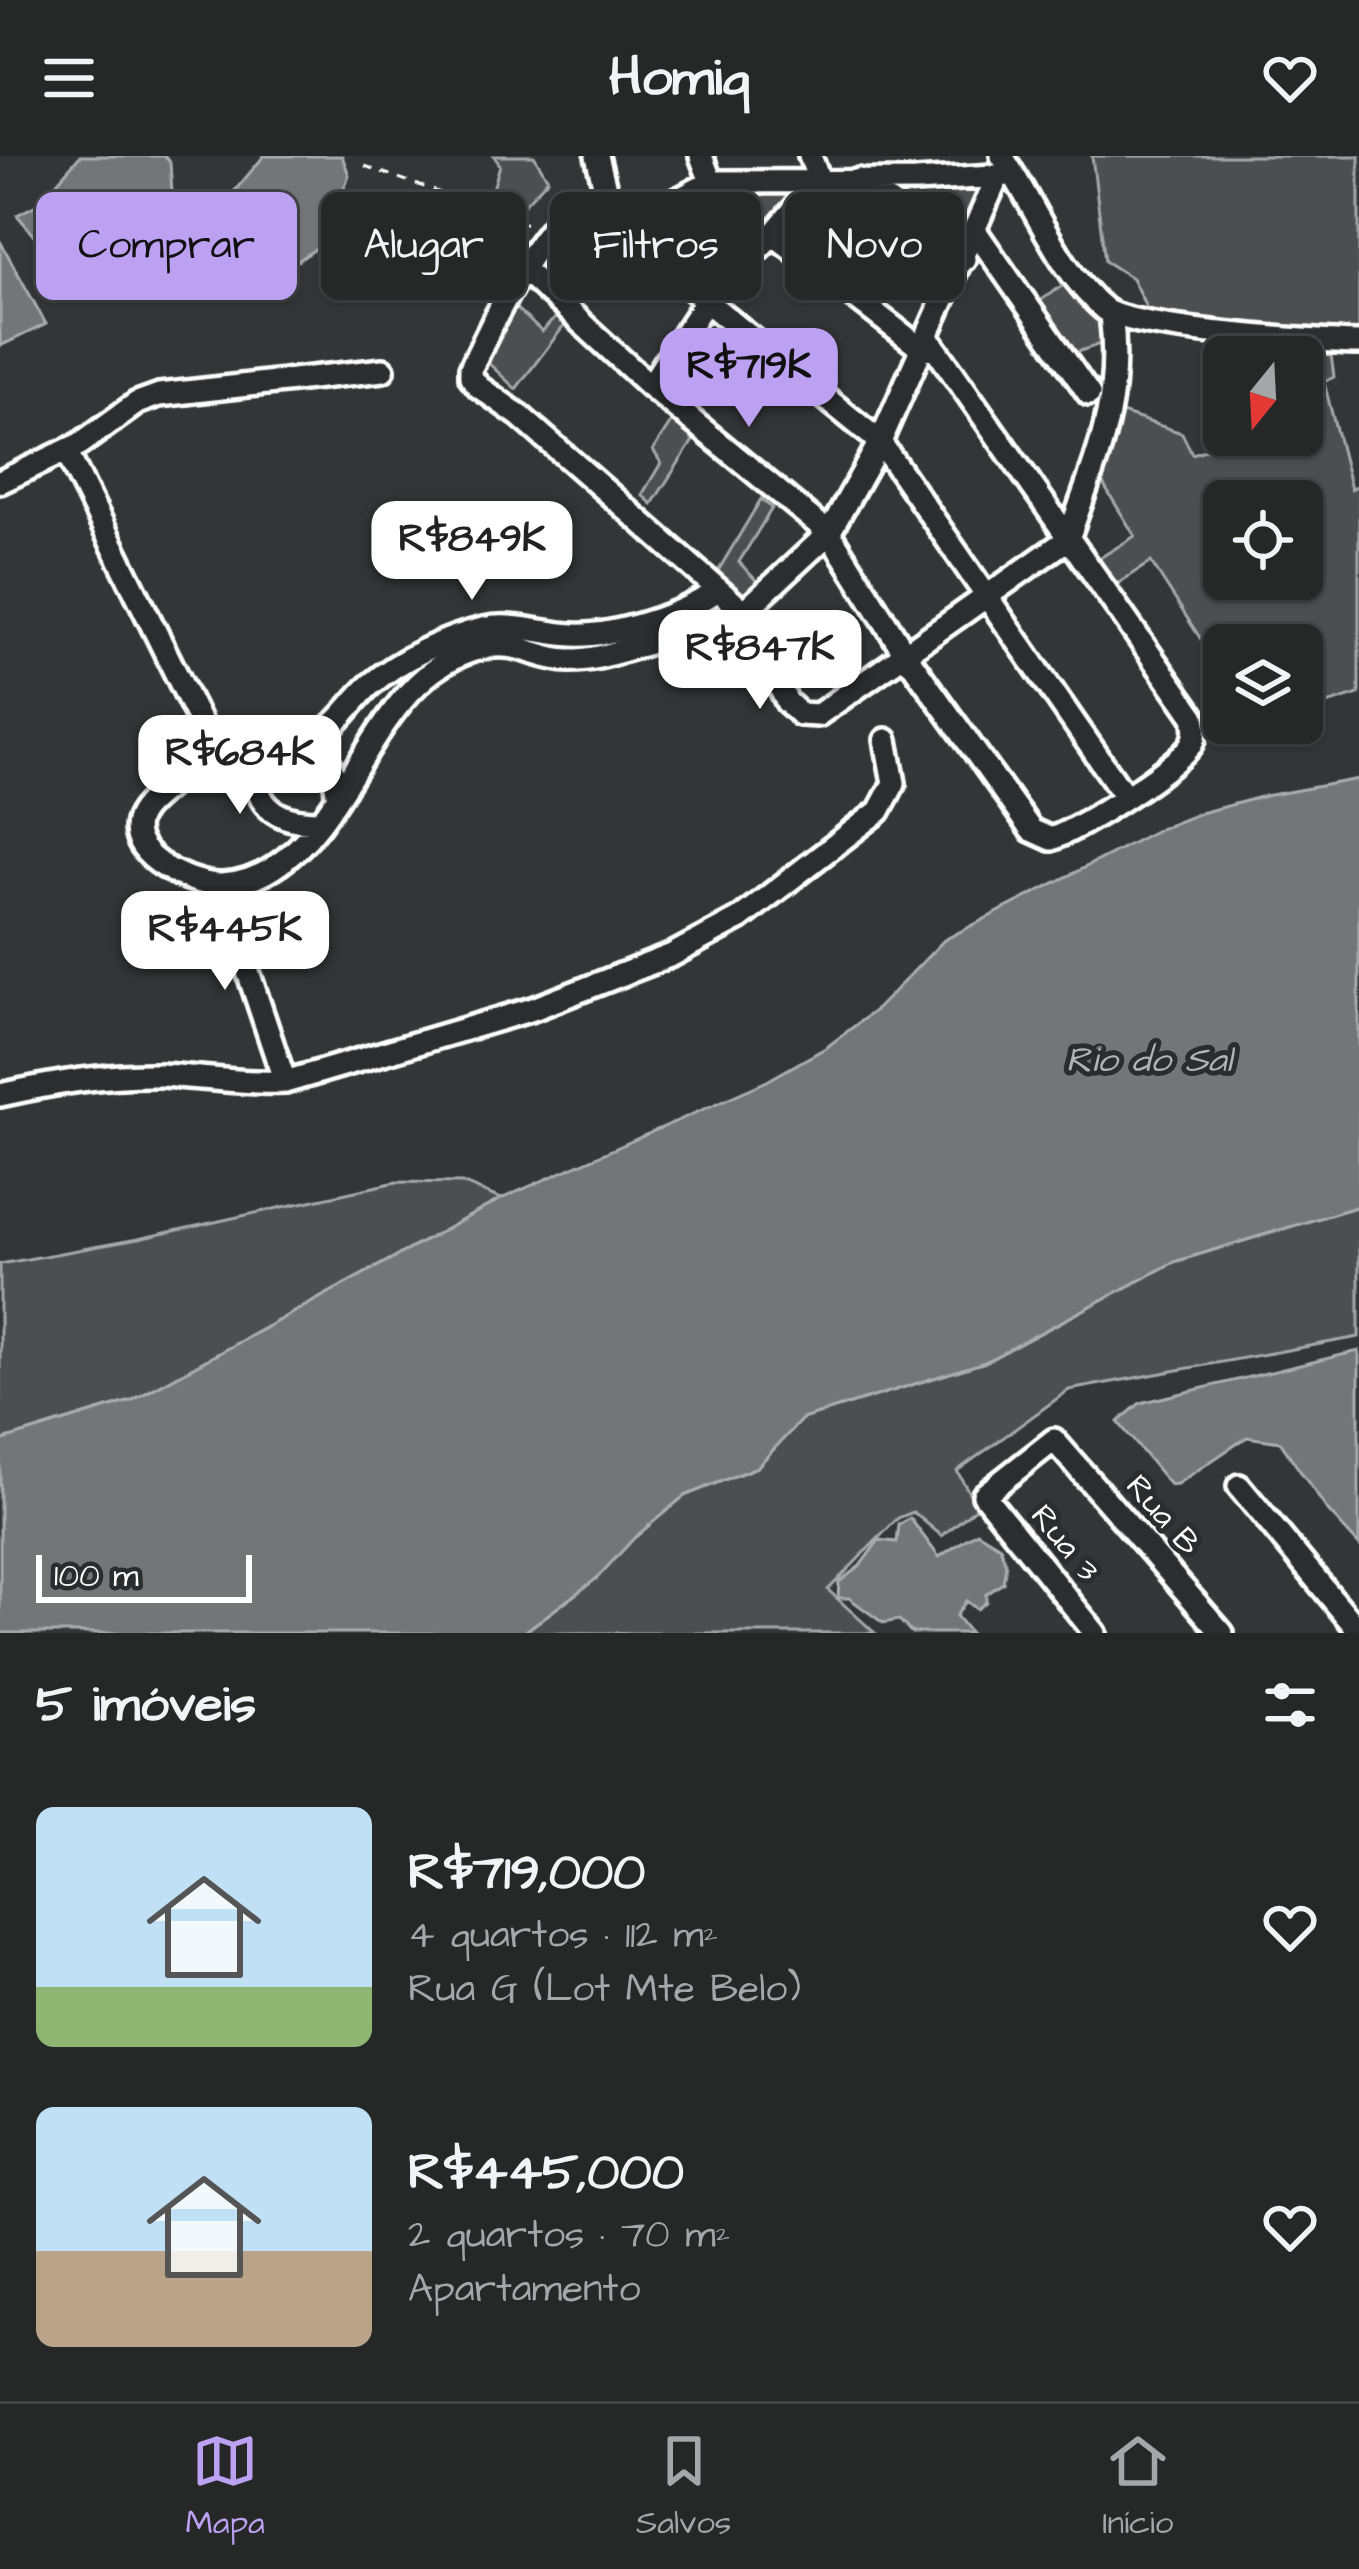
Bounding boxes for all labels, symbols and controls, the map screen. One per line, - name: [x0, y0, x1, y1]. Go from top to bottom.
- text: Homiq: [609, 41, 750, 116]
- icon: menu: [36, 45, 102, 111]
- icon: heart: [1257, 45, 1323, 111]
- chip: Comprar: [36, 192, 297, 300]
- chip: Alugar: [321, 192, 526, 300]
- chip: Filtros: [550, 192, 761, 300]
- chip: Novo: [785, 192, 964, 300]
- pin: R$719K: [651, 328, 847, 430]
- north arrow: [1203, 336, 1323, 456]
- map controls: [1203, 336, 1323, 744]
- text: R$719K: [687, 340, 811, 394]
- button: locate: [1203, 480, 1323, 600]
- pin: R$849K: [374, 501, 570, 603]
- text: R$849K: [398, 513, 546, 567]
- pin: R$847K: [662, 610, 858, 712]
- text: R$847K: [686, 622, 834, 676]
- button: layers: [1203, 624, 1323, 744]
- pin: R$684K: [142, 715, 338, 817]
- text: R$684K: [165, 727, 315, 781]
- pin: R$445K: [127, 891, 323, 993]
- text: R$445K: [148, 903, 302, 957]
- water label: Rio do Sal: [1066, 1035, 1236, 1086]
- street label: Rua B: [1115, 1465, 1211, 1565]
- street label: Rua 3: [1020, 1495, 1110, 1591]
- scale bar: [36, 1549, 252, 1602]
- text: 100 m: [54, 1553, 139, 1599]
- text: 5 imóveis: [36, 1670, 256, 1741]
- icon: filters: [1257, 1672, 1323, 1738]
- text: R$719,000: [408, 1838, 645, 1909]
- icon: home: [132, 1855, 276, 1999]
- icon: heart: [1257, 1894, 1323, 1960]
- text: 4 quartos · 112 m²: [408, 1909, 718, 1963]
- text: Rua G (Lot Mte Belo): [408, 1963, 801, 2017]
- text: R$445,000: [408, 2138, 684, 2209]
- icon: home: [132, 2155, 276, 2299]
- icon: heart: [1257, 2194, 1323, 2260]
- text: 2 quartos · 70 m²: [408, 2209, 730, 2263]
- text: Apartamento: [408, 2263, 640, 2317]
- tab: Mapa: [186, 2428, 265, 2546]
- tab: Salvos: [636, 2428, 731, 2546]
- tab: Início: [1103, 2428, 1173, 2546]

